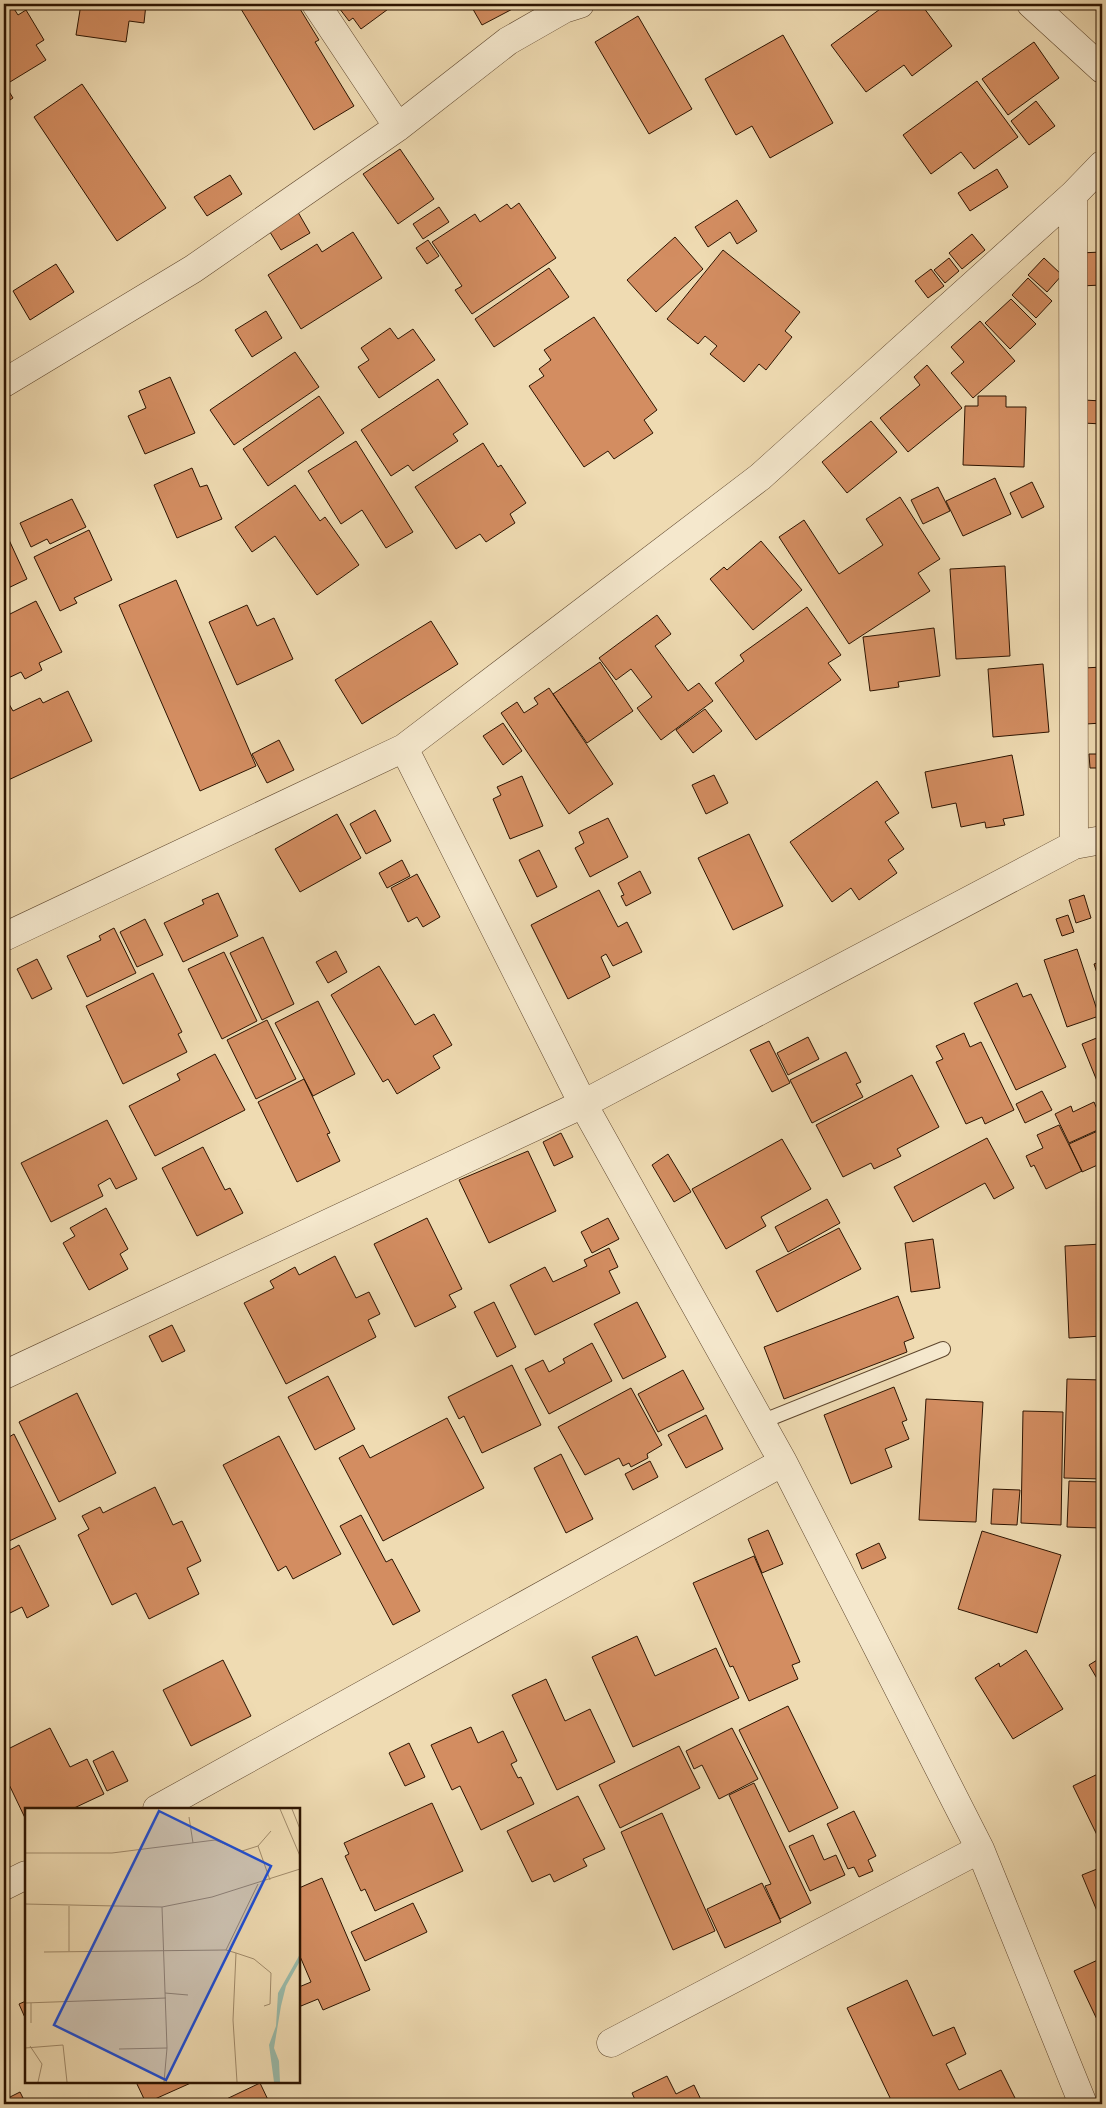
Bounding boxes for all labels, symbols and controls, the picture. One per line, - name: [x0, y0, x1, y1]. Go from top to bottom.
- inset map: [25, 1808, 300, 2083]

